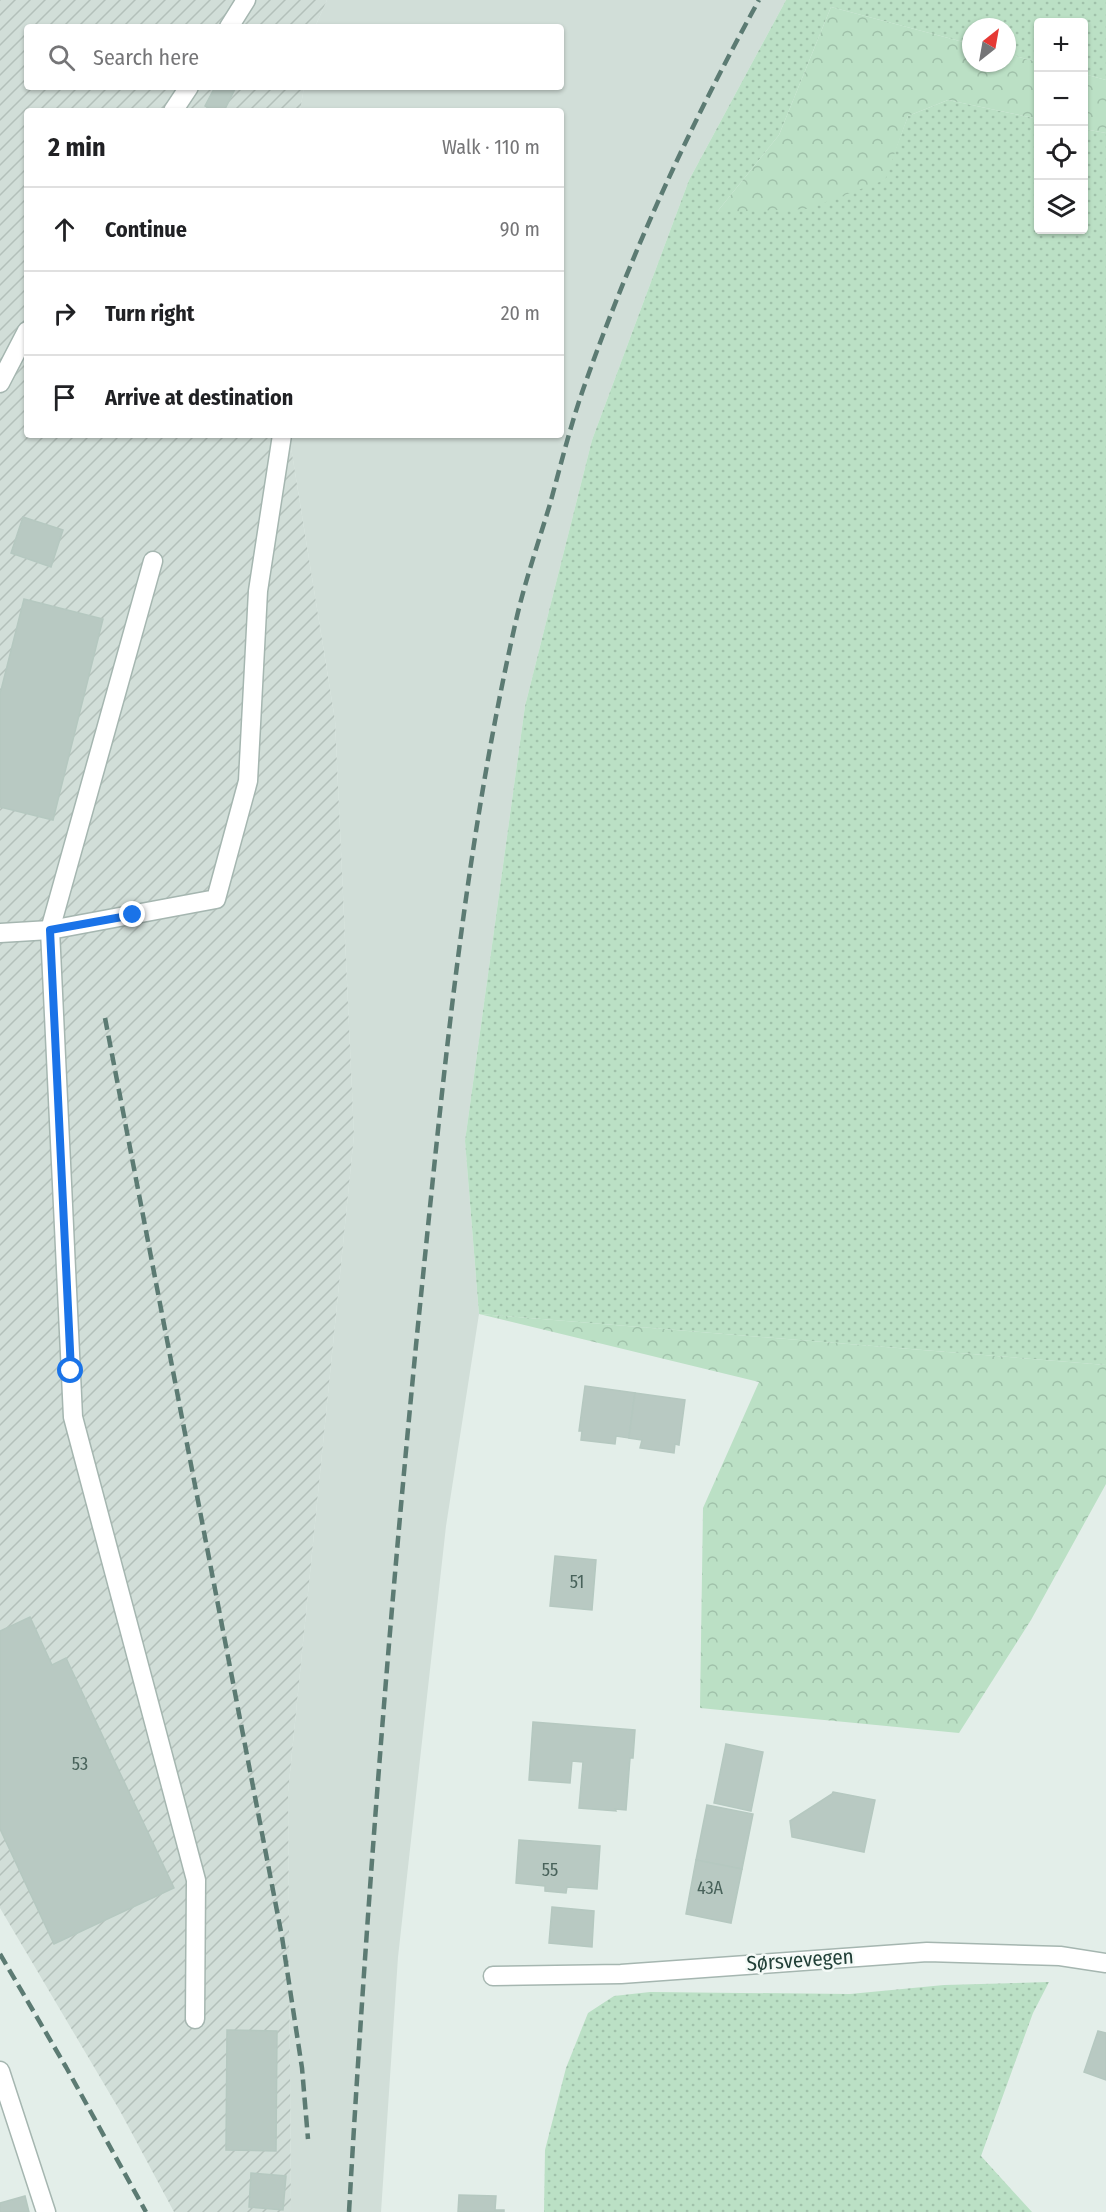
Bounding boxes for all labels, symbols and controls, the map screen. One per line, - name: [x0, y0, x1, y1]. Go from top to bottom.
- north arrow: [962, 18, 1016, 72]
- map controls: [1034, 18, 1088, 234]
- button: +: [1034, 18, 1088, 72]
- search box: [24, 24, 564, 90]
- icon: search: [45, 41, 78, 74]
- text: Search here: [93, 44, 199, 71]
- button: −: [1034, 72, 1088, 126]
- button: locate: [1034, 126, 1088, 180]
- text: 2 min: [48, 132, 106, 163]
- text: Walk · 110 m: [442, 135, 540, 159]
- button: layers: [1034, 180, 1088, 234]
- icon: ahead: [48, 213, 81, 246]
- text: Continue: [105, 216, 187, 243]
- text: 90 m: [500, 217, 540, 241]
- icon: right: [48, 297, 81, 330]
- text: Turn right: [105, 300, 194, 327]
- text: 20 m: [501, 301, 540, 325]
- icon: arrive: [48, 381, 81, 414]
- text: Arrive at destination: [105, 384, 293, 411]
- route end: [119, 901, 145, 927]
- route start: [57, 1357, 83, 1383]
- house number: 51: [570, 1571, 584, 1593]
- house number: 53: [72, 1753, 88, 1775]
- house number: 55: [542, 1859, 558, 1881]
- house number: 43A: [697, 1877, 724, 1899]
- street label: Sørsvevegen: [746, 1943, 854, 1977]

